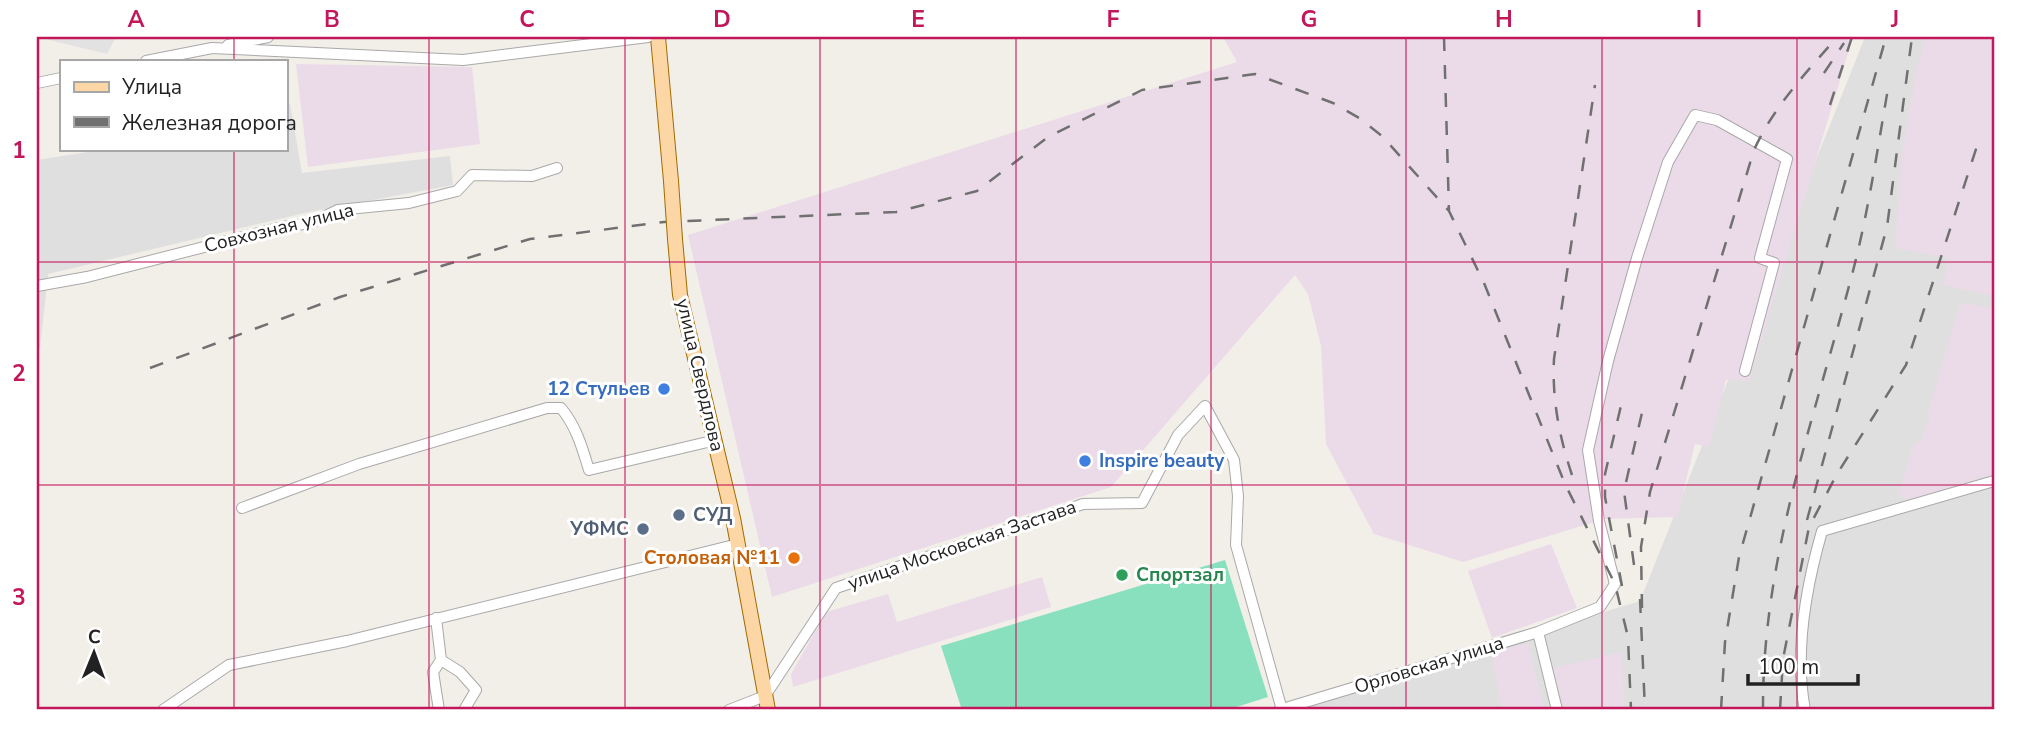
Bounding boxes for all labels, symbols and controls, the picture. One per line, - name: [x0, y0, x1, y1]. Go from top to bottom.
- text: A: [127, 4, 145, 35]
- text: B: [324, 4, 340, 35]
- text: C: [519, 4, 535, 35]
- text: D: [713, 4, 731, 35]
- text: E: [911, 4, 925, 35]
- text: F: [1107, 4, 1120, 35]
- text: G: [1301, 4, 1317, 35]
- text: H: [1495, 4, 1513, 35]
- text: I: [1696, 4, 1702, 35]
- text: J: [1890, 4, 1899, 35]
- legend: [60, 60, 287, 150]
- text: Улица: [121, 73, 182, 101]
- text: Железная дорога: [122, 109, 297, 137]
- text: 1: [12, 135, 26, 166]
- street label: Совхозная улица: [201, 197, 357, 259]
- street label: улица Свердлова: [670, 296, 730, 454]
- text: 2: [12, 358, 26, 389]
- place label: 12 Стульев: [547, 376, 650, 402]
- marker: 12 Стульев: [656, 381, 672, 397]
- place label: Inspire beauty: [1099, 448, 1225, 474]
- marker: Inspire beauty: [1077, 453, 1093, 469]
- street label: улица Московская Застава: [844, 494, 1080, 596]
- place label: СУД: [693, 502, 732, 528]
- marker: СУД: [671, 507, 687, 523]
- place label: УФМС: [569, 516, 629, 542]
- marker: УФМС: [635, 521, 651, 537]
- place label: Столовая №11: [644, 545, 780, 571]
- marker: Столовая №11: [786, 550, 802, 566]
- place label: Спортзал: [1136, 562, 1224, 588]
- marker: Спортзал: [1114, 567, 1130, 583]
- text: 3: [12, 582, 26, 613]
- north arrow: [60, 618, 130, 688]
- text: С: [88, 624, 101, 650]
- street label: Орловская улица: [1351, 630, 1507, 700]
- scale bar: [1748, 642, 1858, 686]
- text: 100 m: [1758, 653, 1819, 681]

